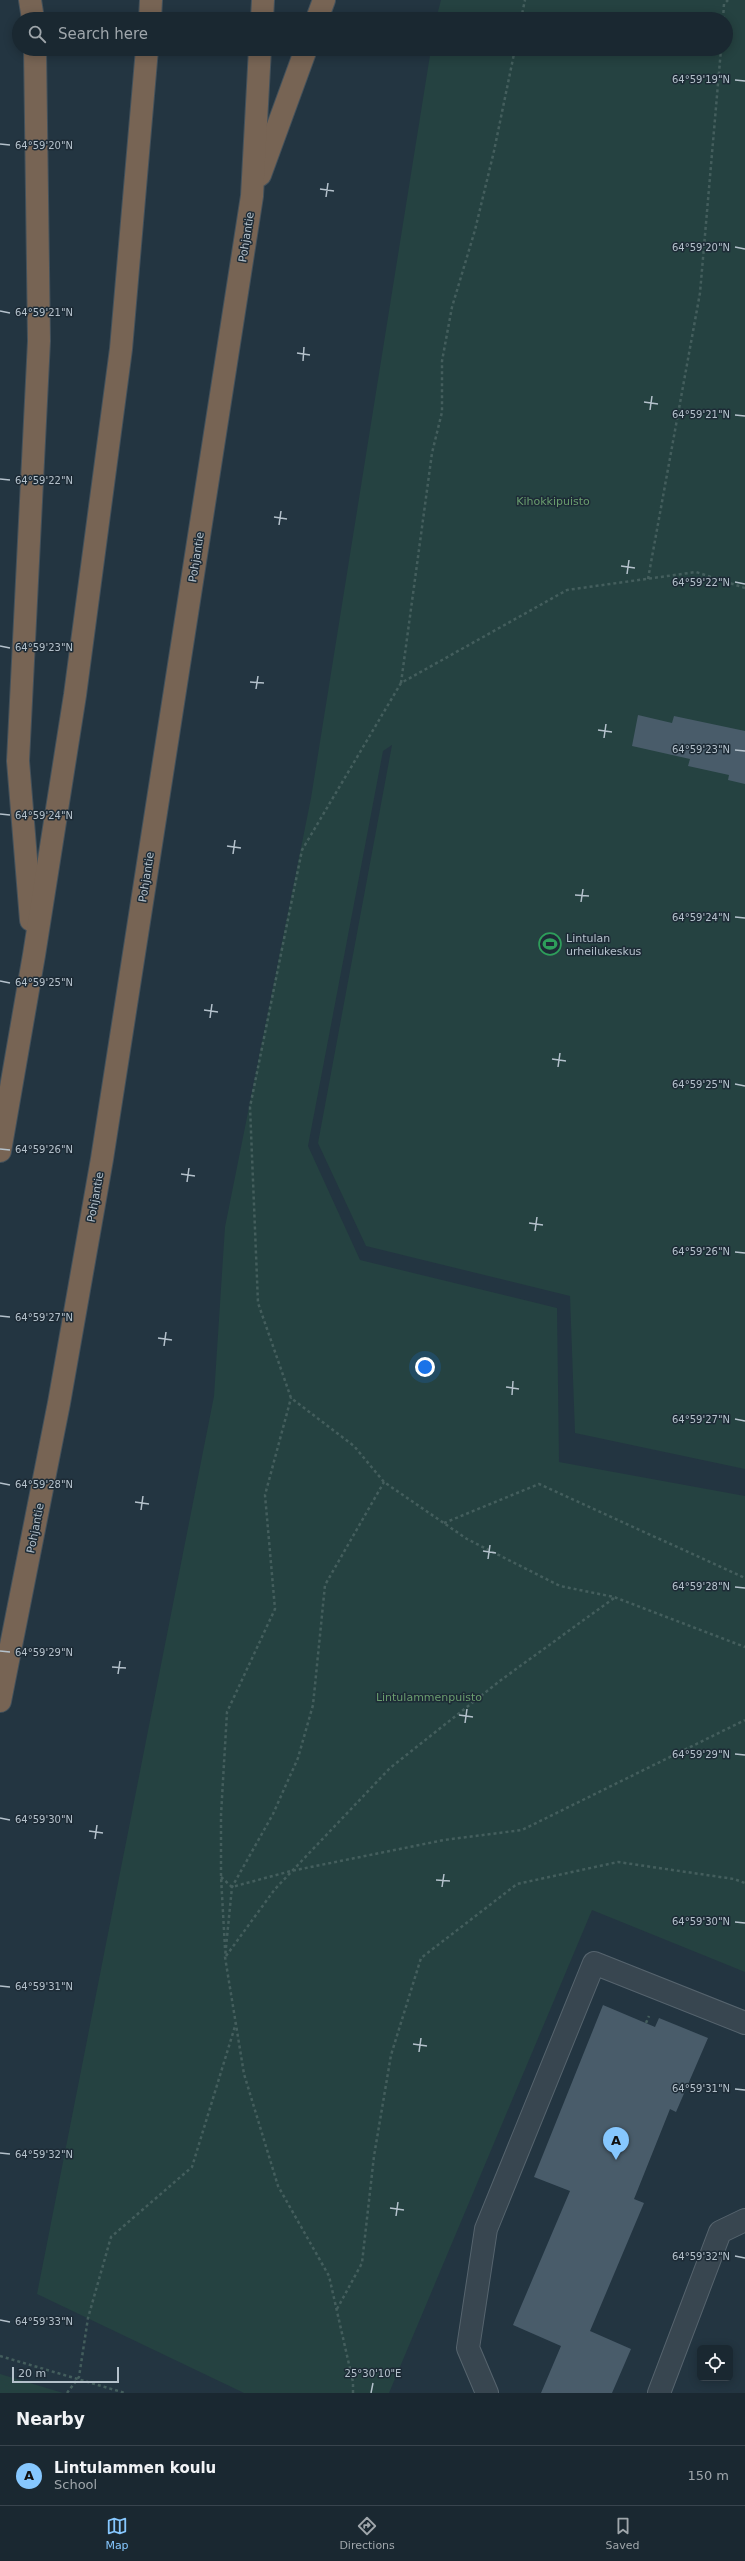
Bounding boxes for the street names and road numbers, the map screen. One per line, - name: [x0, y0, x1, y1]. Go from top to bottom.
- street label: Pohjantie: [236, 211, 257, 263]
- street label: Pohjantie: [186, 531, 207, 583]
- street label: Pohjantie: [136, 851, 157, 903]
- street label: Pohjantie: [85, 1171, 106, 1223]
- street label: Pohjantie: [24, 1502, 47, 1554]

